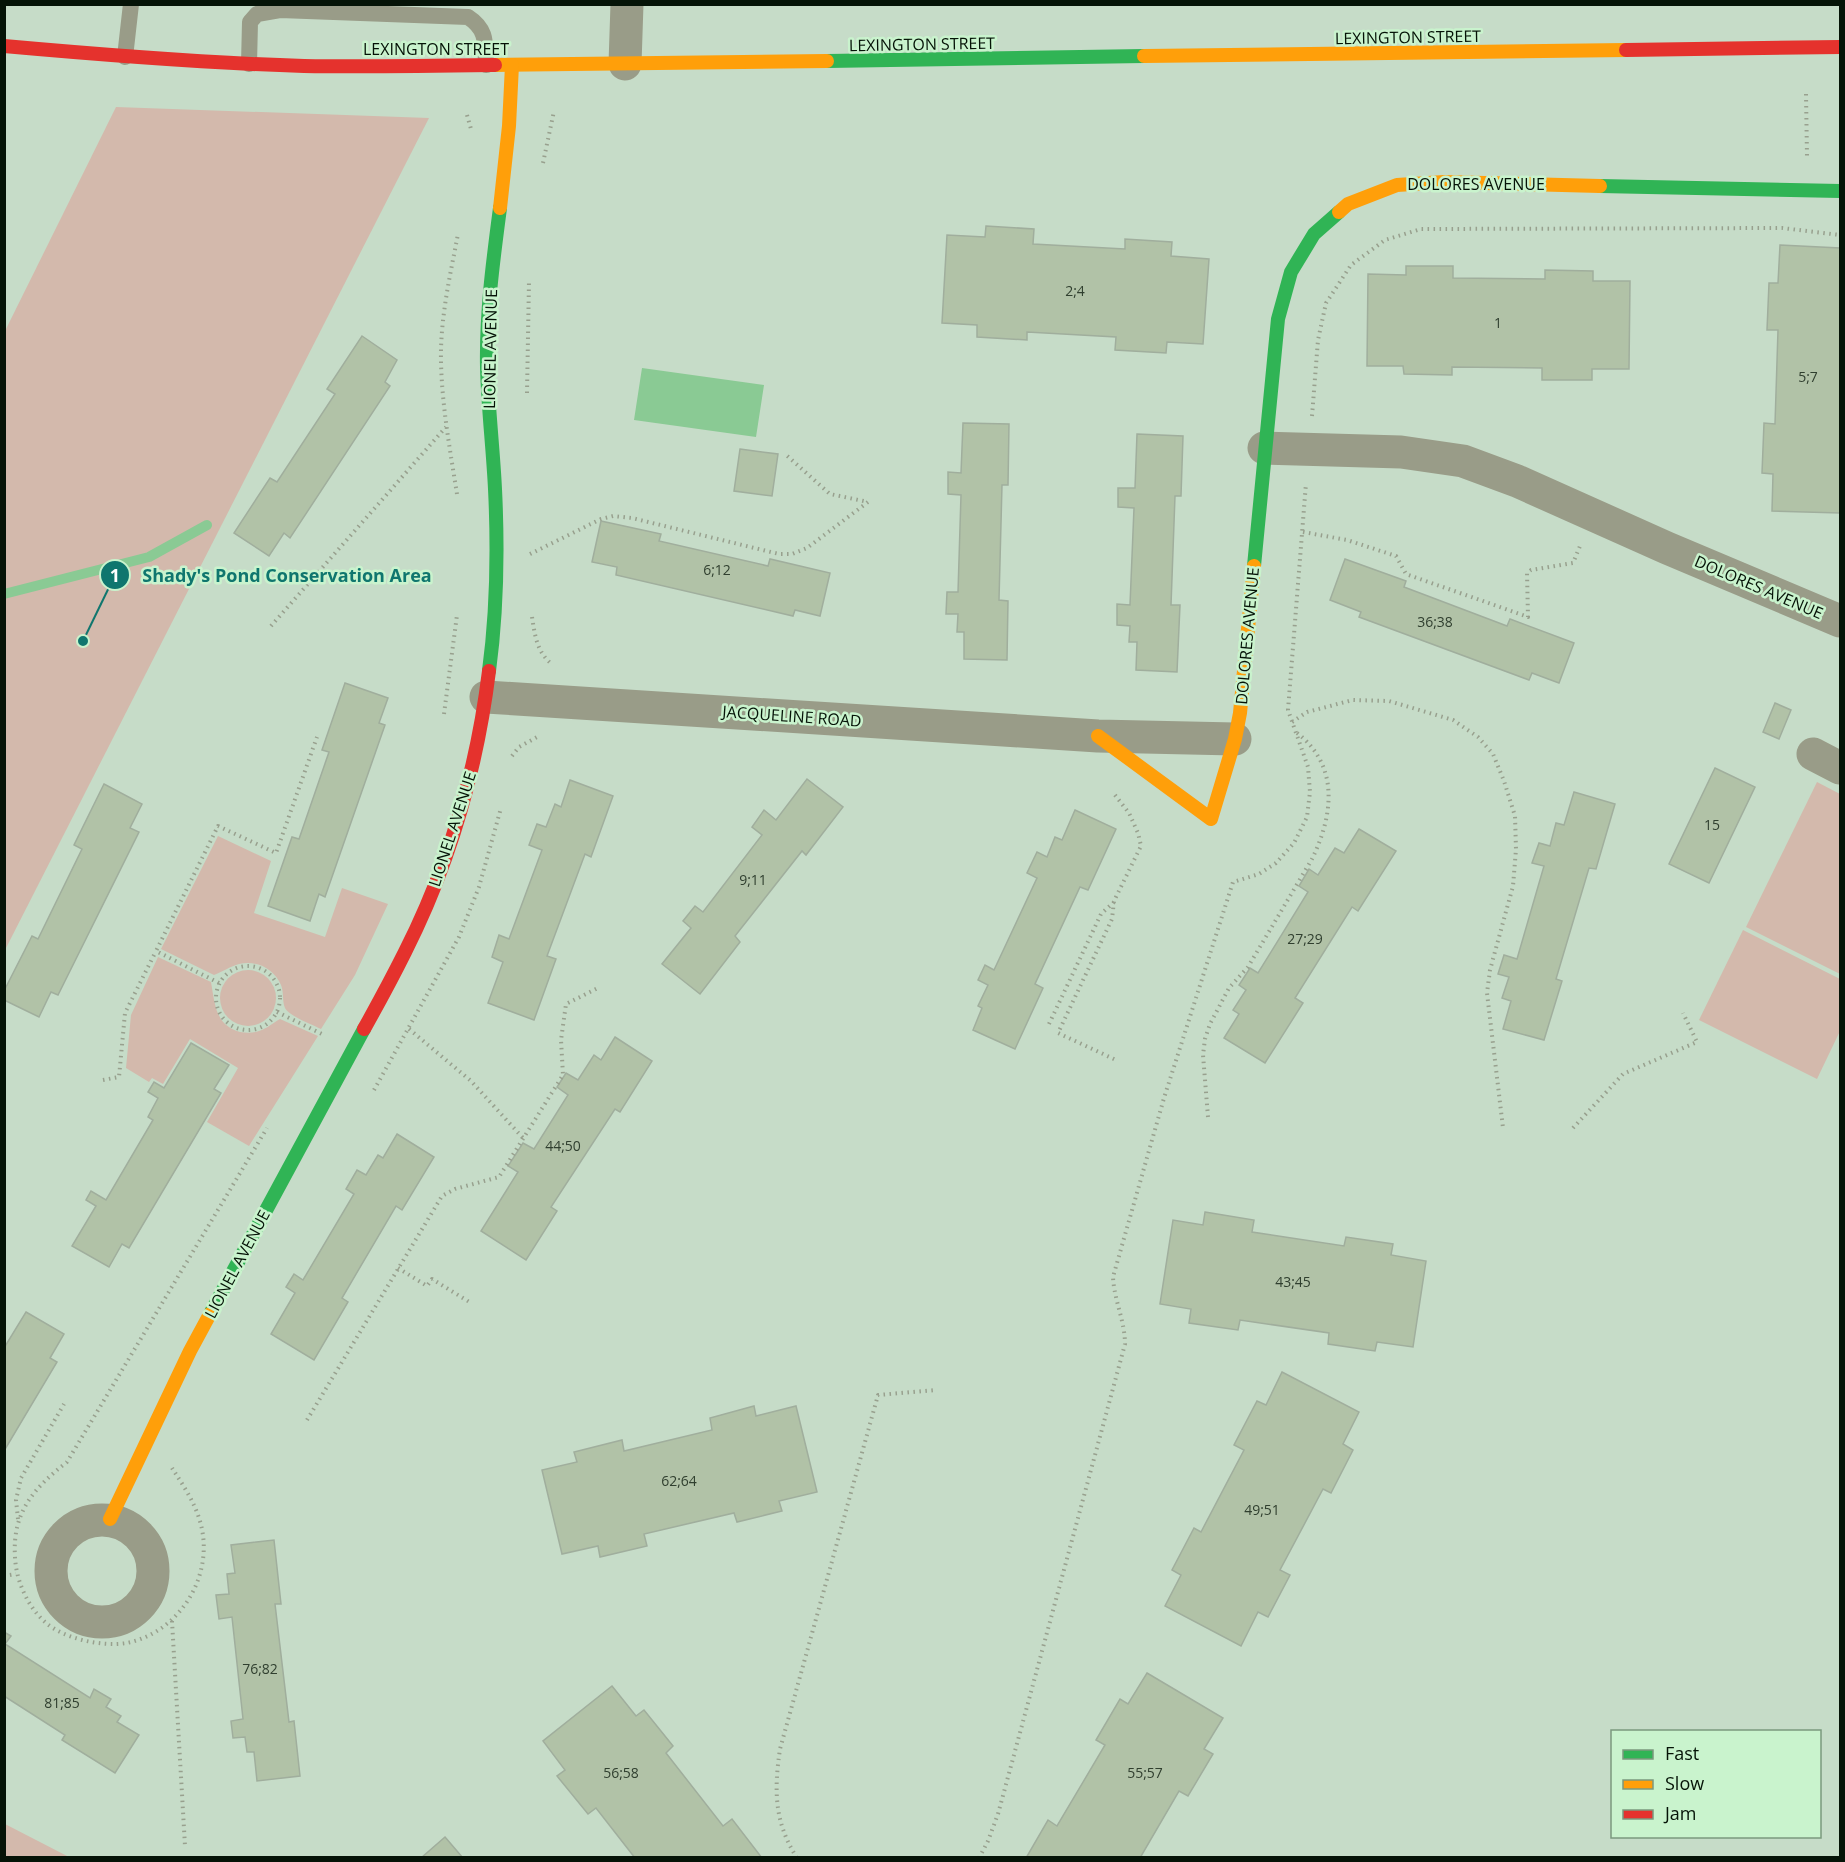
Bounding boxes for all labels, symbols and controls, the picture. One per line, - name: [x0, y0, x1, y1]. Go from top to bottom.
- street label: LEXINGTON STREET: [1335, 25, 1481, 49]
- street label: LEXINGTON STREET: [849, 32, 995, 56]
- street label: LEXINGTON STREET: [363, 38, 509, 60]
- street label: DOLORES AVENUE: [1407, 173, 1545, 195]
- house number: 2;4: [1065, 281, 1085, 300]
- street label: LIONEL AVENUE: [478, 289, 502, 409]
- house number: 1: [1494, 313, 1502, 332]
- house number: 5;7: [1798, 367, 1818, 386]
- street label: DOLORES AVENUE: [1691, 550, 1827, 624]
- callout: Shady's Pond Conservation Area: [100, 557, 444, 593]
- house number: 6;12: [703, 560, 731, 579]
- text: 1: [110, 563, 120, 587]
- text: Shady's Pond Conservation Area: [142, 563, 432, 587]
- street label: DOLORES AVENUE: [1230, 566, 1264, 706]
- house number: 36;38: [1417, 612, 1453, 631]
- street label: JACQUELINE ROAD: [720, 700, 862, 732]
- street label: LIONEL AVENUE: [423, 769, 481, 889]
- house number: 15: [1704, 815, 1720, 834]
- house number: 9;11: [739, 870, 767, 889]
- house number: 27;29: [1287, 929, 1323, 948]
- house number: 44;50: [545, 1136, 581, 1155]
- street label: LIONEL AVENUE: [199, 1206, 275, 1322]
- house number: 43;45: [1275, 1272, 1311, 1291]
- house number: 62;64: [661, 1471, 697, 1490]
- house number: 49;51: [1244, 1500, 1280, 1519]
- house number: 76;82: [242, 1659, 278, 1678]
- house number: 81;85: [44, 1693, 80, 1712]
- legend: [1611, 1730, 1821, 1838]
- text: Fast: [1665, 1741, 1699, 1765]
- house number: 56;58: [603, 1763, 639, 1782]
- house number: 55;57: [1127, 1763, 1163, 1782]
- text: Slow: [1665, 1771, 1704, 1795]
- text: Jam: [1663, 1801, 1697, 1825]

